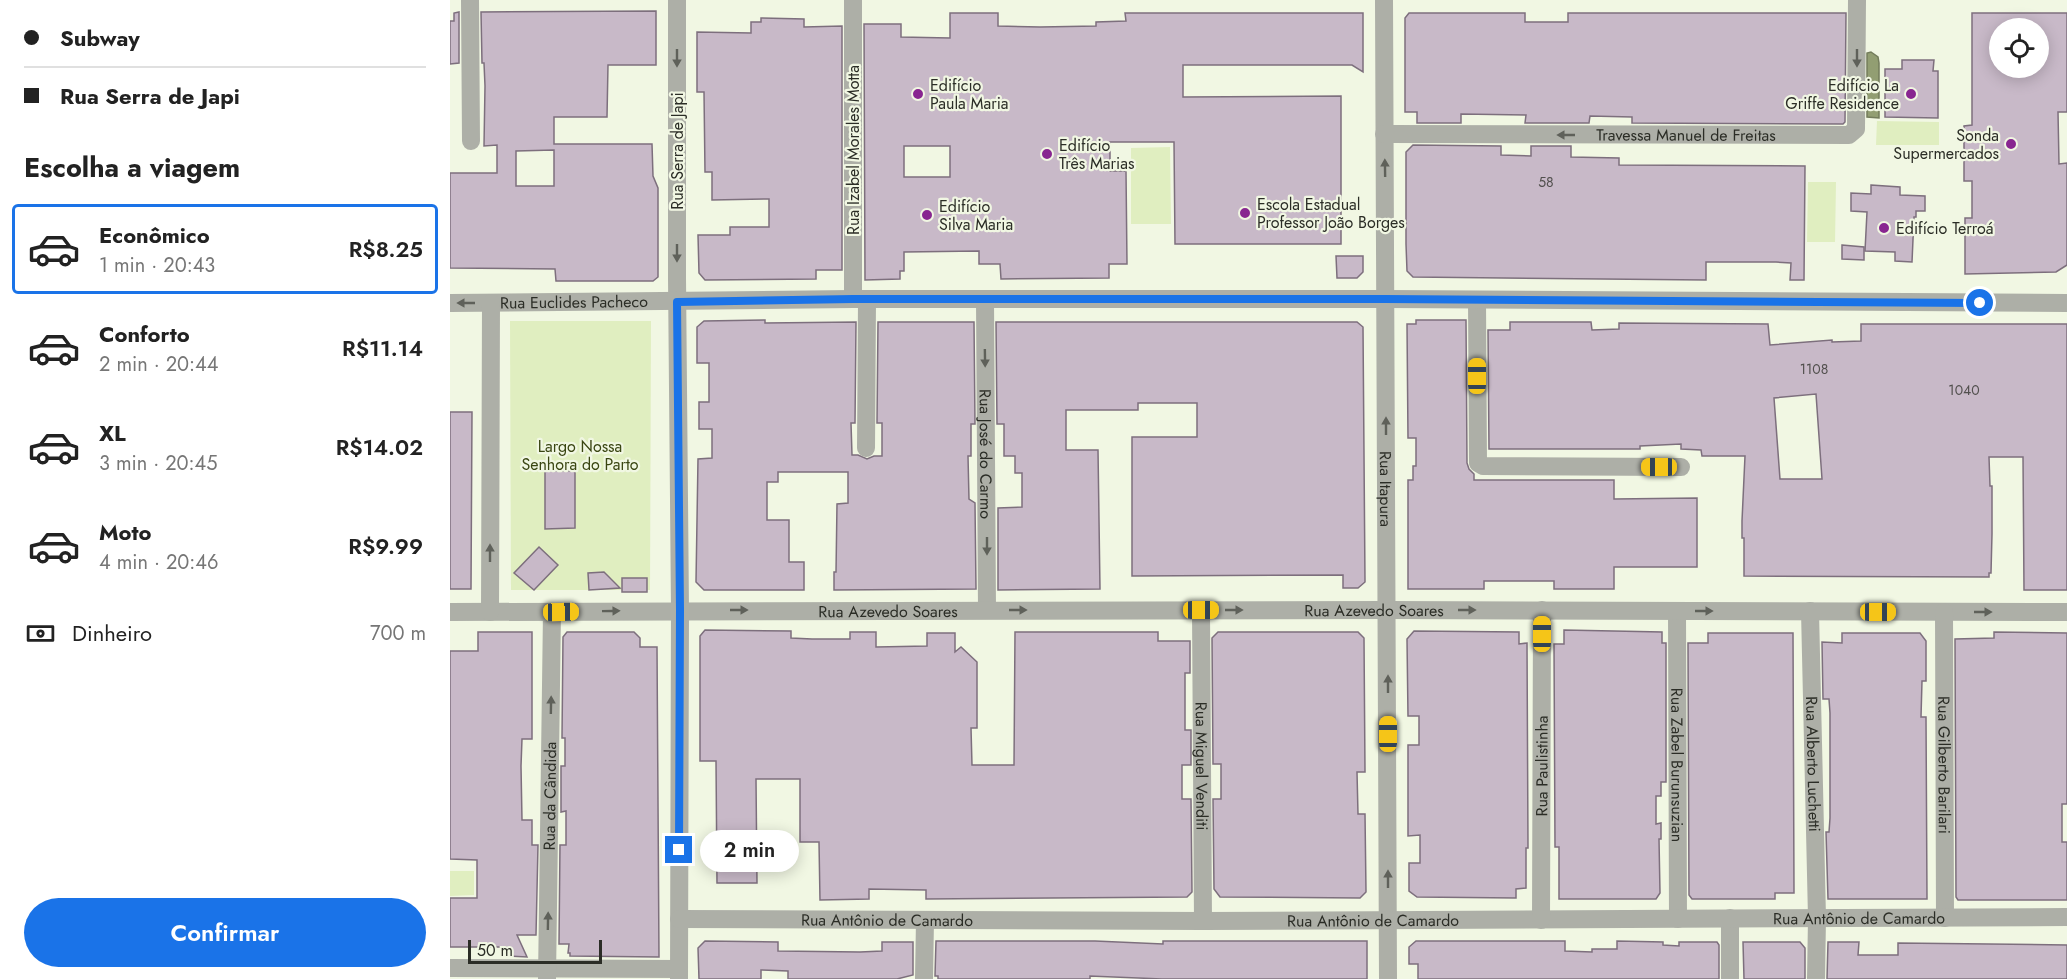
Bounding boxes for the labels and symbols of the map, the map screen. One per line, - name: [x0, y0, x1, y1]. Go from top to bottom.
- one-way arrow: [672, 49, 682, 68]
- one-way arrow: [1852, 49, 1862, 68]
- street label: Rua Izabel Morales Motta: [842, 65, 865, 235]
- place label: Edifício Paula Maria: [930, 74, 1009, 115]
- place label: Edifício La Griffe Residence: [1785, 74, 1899, 115]
- marker: Edifício Paula Maria: [911, 87, 925, 101]
- marker: Edifício La Griffe Residence: [1904, 87, 1918, 101]
- street label: Rua Serra de Japi: [666, 92, 689, 210]
- street label: Travessa Manuel de Freitas: [1596, 123, 1776, 146]
- place label: Sonda Supermercados: [1893, 124, 1999, 165]
- one-way arrow: [1557, 130, 1576, 140]
- place label: Edifício Três Marias: [1059, 134, 1134, 175]
- marker: Sonda Supermercados: [2004, 137, 2018, 151]
- marker: Edifício Três Marias: [1040, 147, 1054, 161]
- one-way arrow: [1380, 158, 1389, 177]
- house number: 58: [1538, 172, 1554, 192]
- place label: Escola Estadual Professor João Borges: [1257, 193, 1405, 234]
- place label: Edifício Silva Maria: [939, 195, 1013, 236]
- marker: Escola Estadual Professor João Borges: [1238, 206, 1252, 220]
- marker: Edifício Silva Maria: [920, 208, 934, 222]
- place label: Edifício Terroá: [1896, 217, 1993, 240]
- marker: Edifício Terroá: [1877, 221, 1891, 235]
- one-way arrow: [672, 244, 682, 263]
- route start: [1966, 289, 1993, 316]
- street label: Rua Euclides Pacheco: [500, 290, 648, 314]
- one-way arrow: [457, 298, 476, 308]
- one-way arrow: [981, 349, 990, 368]
- car: [1468, 358, 1486, 394]
- house number: 1108: [1800, 359, 1828, 379]
- house number: 1040: [1948, 380, 1980, 400]
- street label: Rua José do Carmo: [974, 389, 998, 519]
- one-way arrow: [1381, 416, 1391, 435]
- park label: Largo Nossa Senhora do Parto: [521, 435, 639, 476]
- street label: Rua Itapura: [1374, 451, 1398, 527]
- car: [1641, 458, 1677, 476]
- one-way arrow: [982, 536, 992, 555]
- one-way arrow: [485, 544, 495, 563]
- street label: Rua Azevedo Soares: [1304, 598, 1444, 622]
- street label: Rua Azevedo Soares: [818, 599, 958, 623]
- car: [1183, 601, 1219, 619]
- car: [543, 603, 579, 621]
- car: [1860, 603, 1896, 621]
- one-way arrow: [729, 605, 748, 615]
- one-way arrow: [1008, 605, 1027, 615]
- one-way arrow: [1224, 605, 1243, 615]
- one-way arrow: [1457, 605, 1476, 615]
- one-way arrow: [602, 606, 621, 616]
- one-way arrow: [1694, 606, 1713, 616]
- one-way arrow: [1973, 607, 1992, 617]
- car: [1533, 616, 1551, 652]
- one-way arrow: [1383, 674, 1393, 693]
- street label: Rua Zabel Burunsuzian: [1666, 688, 1689, 842]
- one-way arrow: [546, 695, 556, 714]
- street label: Rua Alberto Luchetti: [1800, 696, 1827, 832]
- street label: Rua Gilberto Barilari: [1933, 696, 1956, 834]
- street label: Rua Miguel Venditi: [1190, 702, 1214, 830]
- street label: Rua Paulistinha: [1530, 715, 1553, 817]
- car: [1379, 716, 1397, 752]
- street label: Rua da Cândida: [537, 741, 562, 851]
- callout: 2 min: [700, 829, 799, 871]
- route end: [665, 836, 692, 863]
- one-way arrow: [1383, 869, 1393, 888]
- street label: Rua Antônio de Camardo: [1773, 906, 1945, 930]
- street label: Rua Antônio de Camardo: [801, 908, 973, 932]
- street label: Rua Antônio de Camardo: [1287, 908, 1459, 932]
- one-way arrow: [543, 911, 553, 930]
- scale bar: [468, 937, 602, 964]

